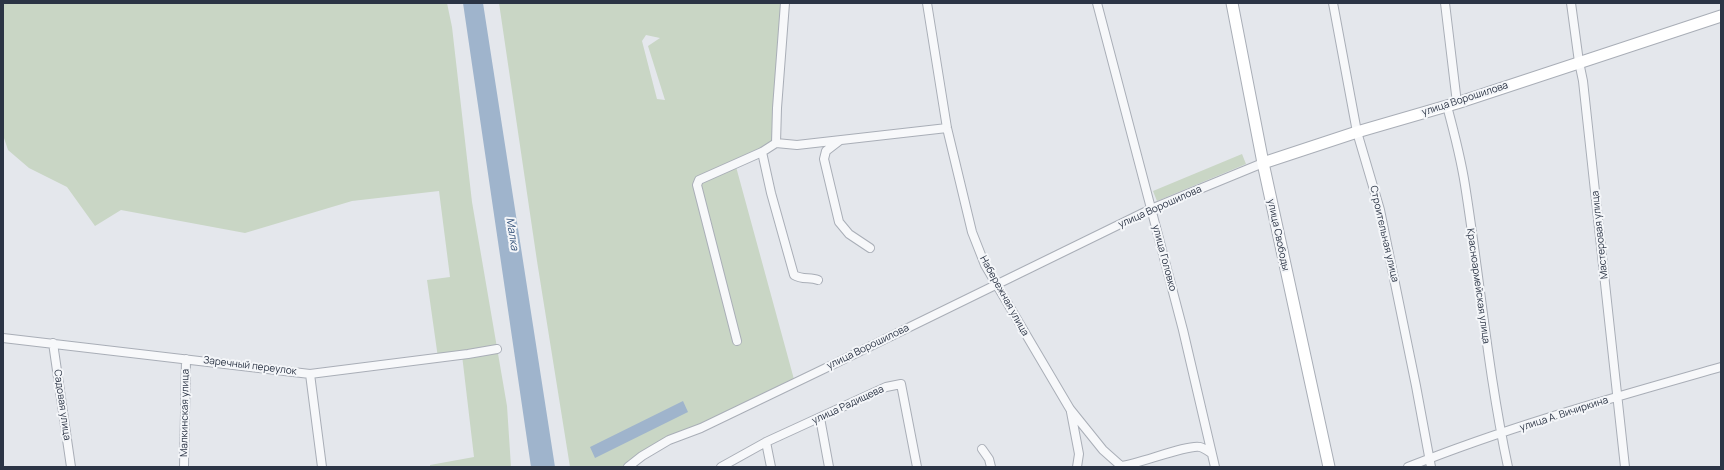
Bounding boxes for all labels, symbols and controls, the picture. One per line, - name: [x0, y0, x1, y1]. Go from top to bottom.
- street label: улица Ворошилова: [1420, 79, 1510, 119]
- street label: улица Ворошилова: [1116, 183, 1204, 231]
- street label: Строительная улица: [1367, 184, 1401, 284]
- street label: Мастеровая улица: [1589, 190, 1611, 280]
- street label: улица Свободы: [1265, 198, 1291, 272]
- water label: Малка: [503, 217, 521, 251]
- street label: улица Головко: [1149, 223, 1179, 293]
- street label: Красноармейская улица: [1464, 227, 1492, 345]
- street label: Набережная улица: [977, 254, 1031, 338]
- street label: улица Ворошилова: [825, 322, 911, 372]
- street label: Заречный переулок: [203, 354, 297, 378]
- street label: Садовая улица: [51, 369, 73, 441]
- street label: Малкинская улица: [178, 369, 192, 457]
- street label: улица Радищева: [810, 383, 886, 427]
- street label: улица А. Вичиркина: [1518, 394, 1610, 434]

